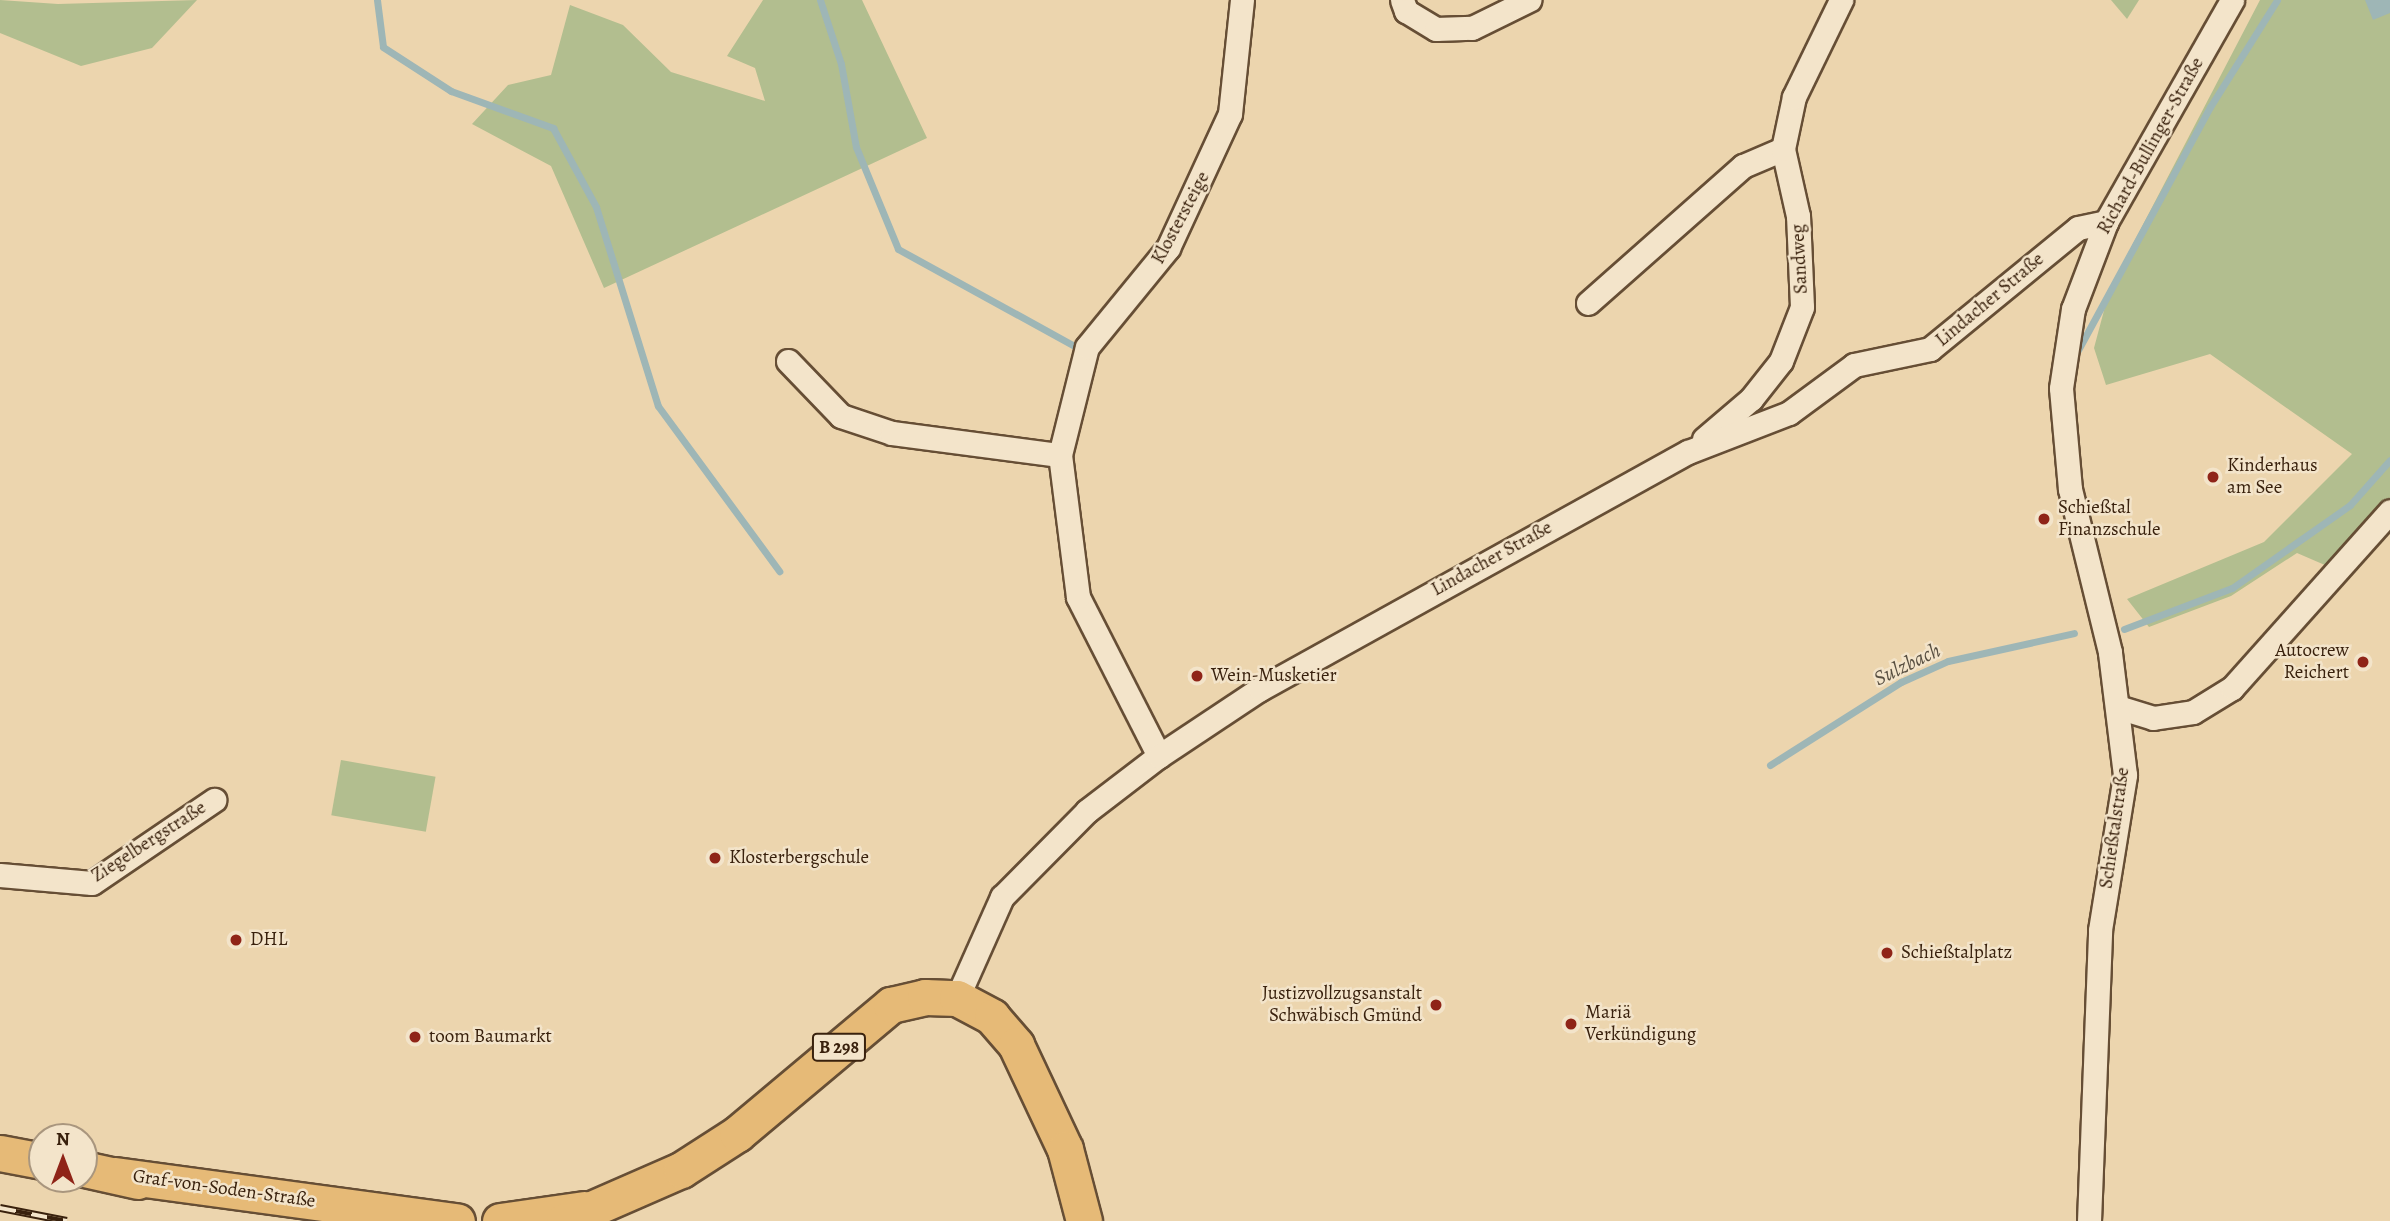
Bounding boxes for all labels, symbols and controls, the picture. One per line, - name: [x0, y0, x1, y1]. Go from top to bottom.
- street label: Richard-Bullinger-Straße: [2093, 54, 2209, 238]
- street label: Klostersteige: [1147, 168, 1215, 268]
- street label: Sandweg: [1787, 223, 1813, 295]
- street label: Lindacher Straße: [1931, 248, 2049, 352]
- place label: Kinderhaus am See: [2227, 455, 2318, 499]
- marker: Kinderhaus am See: [2205, 469, 2221, 485]
- place label: Schießtal Finanzschule: [2058, 497, 2160, 541]
- marker: Schießtal Finanzschule: [2036, 511, 2052, 527]
- street label: Lindacher Straße: [1428, 516, 1556, 602]
- water label: Sulzbach: [1869, 637, 1945, 691]
- place label: Autocrew Reichert: [2275, 640, 2349, 684]
- marker: Autocrew Reichert: [2355, 654, 2371, 670]
- place label: Wein-Musketier: [1211, 665, 1337, 687]
- marker: Wein-Musketier: [1189, 668, 1205, 684]
- street label: Schießtalstraße: [2095, 766, 2135, 890]
- street label: Ziegelbergstraße: [88, 797, 210, 887]
- place label: Klosterbergschule: [729, 847, 869, 869]
- marker: Klosterbergschule: [707, 850, 723, 866]
- place label: DHL: [250, 929, 287, 951]
- marker: DHL: [228, 932, 244, 948]
- place label: Schießtalplatz: [1901, 942, 2012, 964]
- marker: Schießtalplatz: [1879, 945, 1895, 961]
- place label: Justizvollzugsanstalt Schwäbisch Gmünd: [1262, 983, 1422, 1027]
- marker: Justizvollzugsanstalt Schwäbisch Gmünd: [1428, 997, 1444, 1013]
- place label: Mariä Verkündigung: [1585, 1002, 1696, 1046]
- marker: Mariä Verkündigung: [1563, 1016, 1579, 1032]
- place label: toom Baumarkt: [429, 1026, 552, 1048]
- marker: toom Baumarkt: [407, 1029, 423, 1045]
- road number: B 298: [811, 1032, 867, 1062]
- north arrow: [28, 1123, 98, 1193]
- text: N: [56, 1126, 70, 1152]
- street label: Graf-von-Soden-Straße: [131, 1165, 317, 1213]

